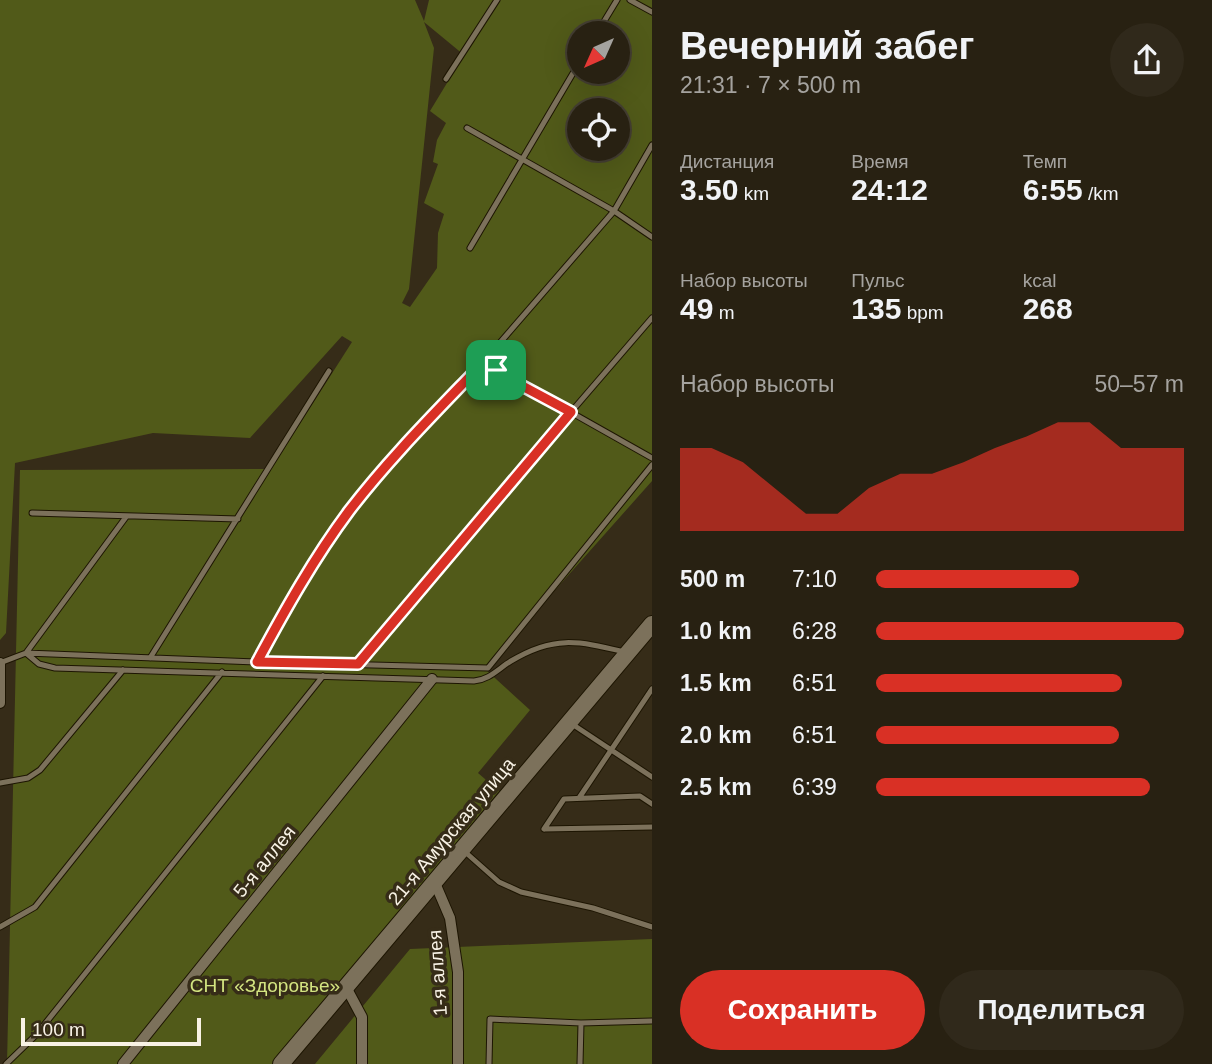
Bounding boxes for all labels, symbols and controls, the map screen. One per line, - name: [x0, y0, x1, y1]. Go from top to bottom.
- north arrow: [567, 21, 630, 84]
- map controls: [567, 21, 630, 161]
- button: share: [1110, 23, 1184, 97]
- text: Вечерний забег: [680, 25, 974, 67]
- text: 21:31 · 7 × 500 m: [680, 72, 861, 98]
- button: locate: [567, 98, 630, 161]
- text: Дистанция: [680, 151, 774, 172]
- text: Время: [851, 151, 909, 172]
- text: Темп: [1023, 151, 1067, 172]
- text: 3.50: [680, 173, 738, 206]
- text: 24:12: [851, 173, 928, 206]
- text: 6:55: [1023, 173, 1083, 206]
- text: km: [738, 183, 769, 204]
- text: /km: [1083, 183, 1119, 204]
- text: Набор высоты: [680, 270, 808, 291]
- text: Пульс: [851, 270, 905, 291]
- text: kcal: [1023, 270, 1056, 291]
- text: 49: [680, 292, 713, 325]
- text: 135: [851, 292, 901, 325]
- text: 268: [1023, 292, 1073, 325]
- text: m: [713, 302, 734, 323]
- text: bpm: [901, 302, 944, 323]
- pin: [466, 340, 526, 400]
- icon: arrive: [477, 351, 515, 389]
- text: Набор высоты: [680, 371, 834, 397]
- text: 50–57 m: [1094, 371, 1184, 397]
- text: 500 m: [680, 566, 745, 592]
- text: 7:10: [792, 566, 837, 592]
- text: 1.0 km: [680, 618, 752, 644]
- text: 6:28: [792, 618, 837, 644]
- text: 1.5 km: [680, 670, 752, 696]
- text: 6:51: [792, 670, 837, 696]
- text: 2.0 km: [680, 722, 752, 748]
- text: 6:51: [792, 722, 837, 748]
- street label: 21-я Амурская улица: [384, 753, 519, 909]
- text: 2.5 km: [680, 774, 752, 800]
- text: 6:39: [792, 774, 837, 800]
- street label: 5-я аллея: [229, 821, 300, 901]
- street label: 1-я аллея: [424, 929, 451, 1017]
- button: Сохранить: [680, 970, 925, 1050]
- button: Поделиться: [939, 970, 1184, 1050]
- park label: СНТ «Здоровье»: [190, 975, 340, 996]
- scale bar: [21, 1015, 201, 1047]
- text: 100 m: [32, 1019, 85, 1040]

